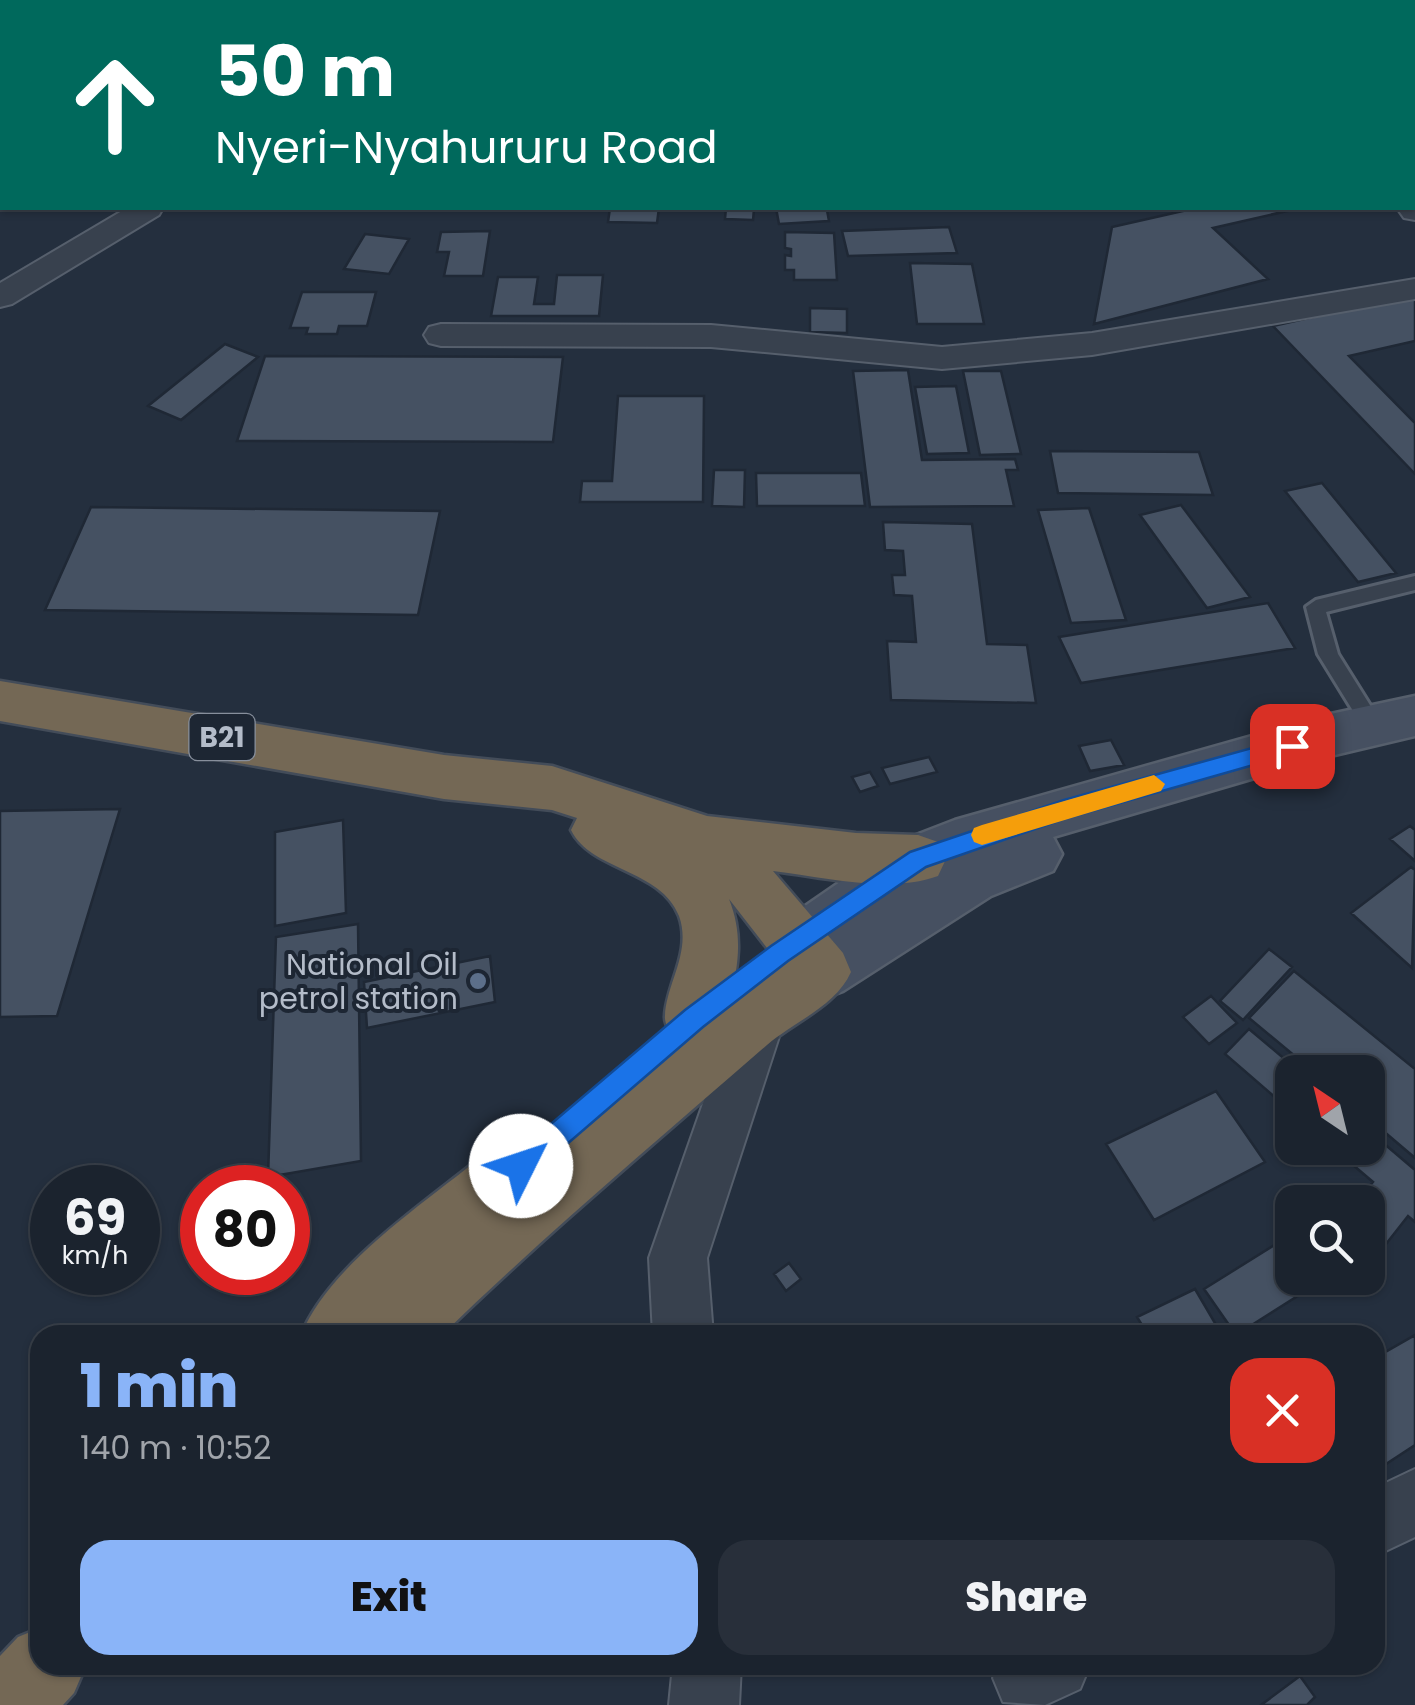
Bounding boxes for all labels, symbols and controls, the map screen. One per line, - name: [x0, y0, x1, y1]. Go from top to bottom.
- text: 50 m: [215, 22, 395, 121]
- icon: ahead: [50, 40, 180, 170]
- text: Nyeri-Nyahururu Road: [215, 116, 718, 179]
- pin: [1250, 704, 1335, 789]
- road number: B21: [190, 714, 254, 760]
- icon: arrive: [1265, 719, 1320, 774]
- place label: National Oil petrol station: [259, 943, 458, 1020]
- marker: National Oil petrol station: [467, 970, 489, 992]
- north arrow: [1275, 1055, 1385, 1165]
- map controls: [1275, 1055, 1385, 1295]
- position arrow: [469, 1114, 573, 1218]
- speed limit sign: 80: [180, 1165, 310, 1295]
- text: 69: [64, 1182, 126, 1253]
- button: search: [1275, 1185, 1385, 1295]
- text: km/h: [62, 1238, 128, 1273]
- text: 1 min: [80, 1344, 238, 1428]
- button: close: [1230, 1358, 1335, 1463]
- text: 140 m · 10:52: [80, 1425, 272, 1470]
- button: Exit: [80, 1540, 698, 1655]
- button: Share: [718, 1540, 1335, 1655]

